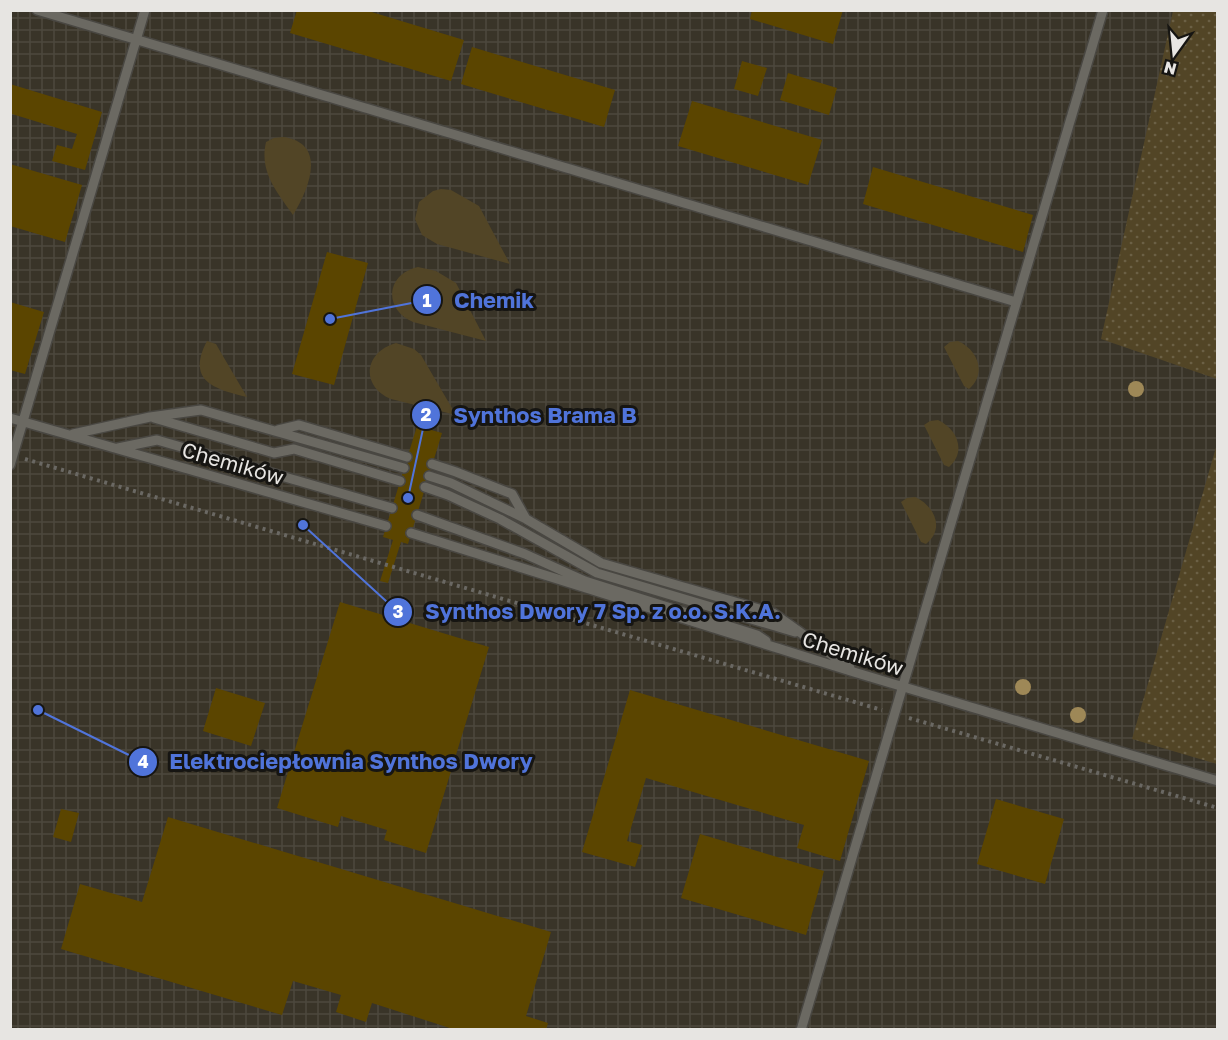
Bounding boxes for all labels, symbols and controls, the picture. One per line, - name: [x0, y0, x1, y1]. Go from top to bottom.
- north arrow: [1144, 24, 1204, 84]
- text: N: [1162, 57, 1179, 80]
- callout: Chemik: [412, 280, 546, 320]
- text: Chemik: [454, 286, 534, 313]
- text: 1: [422, 289, 432, 311]
- callout: Synthos Brama B: [411, 395, 649, 435]
- text: Synthos Brama B: [453, 401, 637, 428]
- text: 2: [421, 403, 432, 425]
- street label: Chemików: [179, 436, 287, 490]
- callout: Synthos Dwory 7 Sp. z o.o. S.K.A.: [383, 592, 793, 632]
- text: Synthos Dwory 7 Sp. z o.o. S.K.A.: [425, 597, 781, 624]
- text: 3: [393, 600, 404, 622]
- street label: Chemików: [799, 625, 907, 681]
- callout: Elektrociepłownia Synthos Dwory: [128, 742, 545, 782]
- text: Elektrociepłownia Synthos Dwory: [169, 747, 533, 774]
- text: 4: [137, 750, 149, 772]

